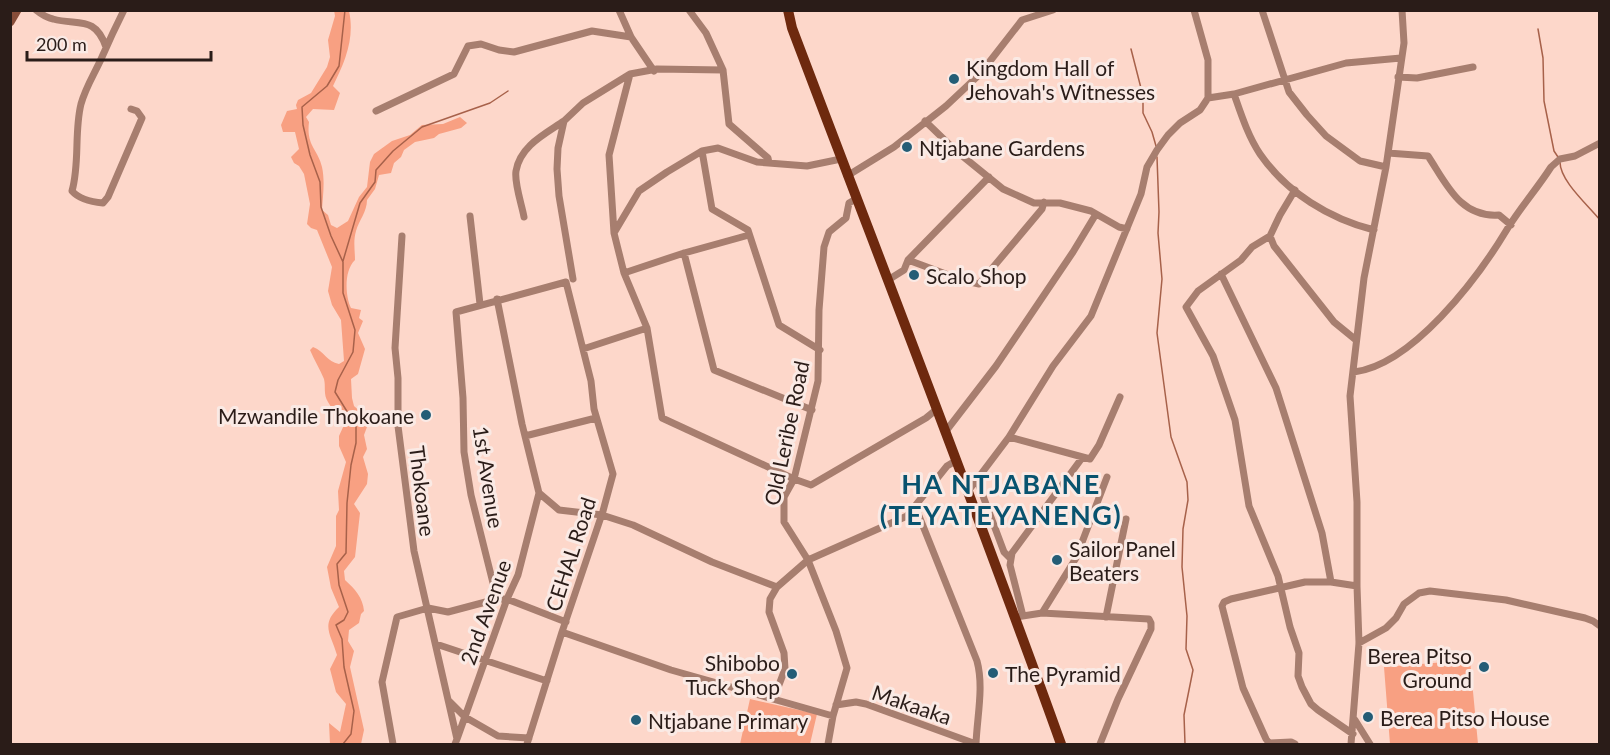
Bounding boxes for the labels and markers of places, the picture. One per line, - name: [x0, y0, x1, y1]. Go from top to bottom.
- place label: Kingdom Hall of Jehovah's Witnesses: [966, 55, 1155, 104]
- marker: Kingdom Hall of Jehovah's Witnesses: [947, 72, 961, 86]
- place label: Ntjabane Gardens: [919, 135, 1085, 160]
- marker: Ntjabane Gardens: [900, 140, 914, 154]
- place label: Scalo Shop: [926, 263, 1027, 288]
- marker: Scalo Shop: [907, 268, 921, 282]
- place label: Mzwandile Thokoane: [218, 403, 414, 428]
- marker: Mzwandile Thokoane: [419, 408, 433, 422]
- place label: Sailor Panel Beaters: [1069, 536, 1176, 585]
- marker: Sailor Panel Beaters: [1050, 553, 1064, 567]
- place label: Berea Pitso Ground: [1367, 643, 1472, 692]
- place label: Shibobo Tuck Shop: [685, 650, 780, 699]
- marker: Berea Pitso Ground: [1477, 660, 1491, 674]
- place label: The Pyramid: [1005, 661, 1121, 686]
- marker: The Pyramid: [986, 666, 1000, 680]
- marker: Shibobo Tuck Shop: [785, 667, 799, 681]
- place label: Berea Pitso House: [1380, 705, 1550, 730]
- place label: Ntjabane Primary: [648, 708, 809, 733]
- marker: Berea Pitso House: [1361, 710, 1375, 724]
- marker: Ntjabane Primary: [629, 713, 643, 727]

